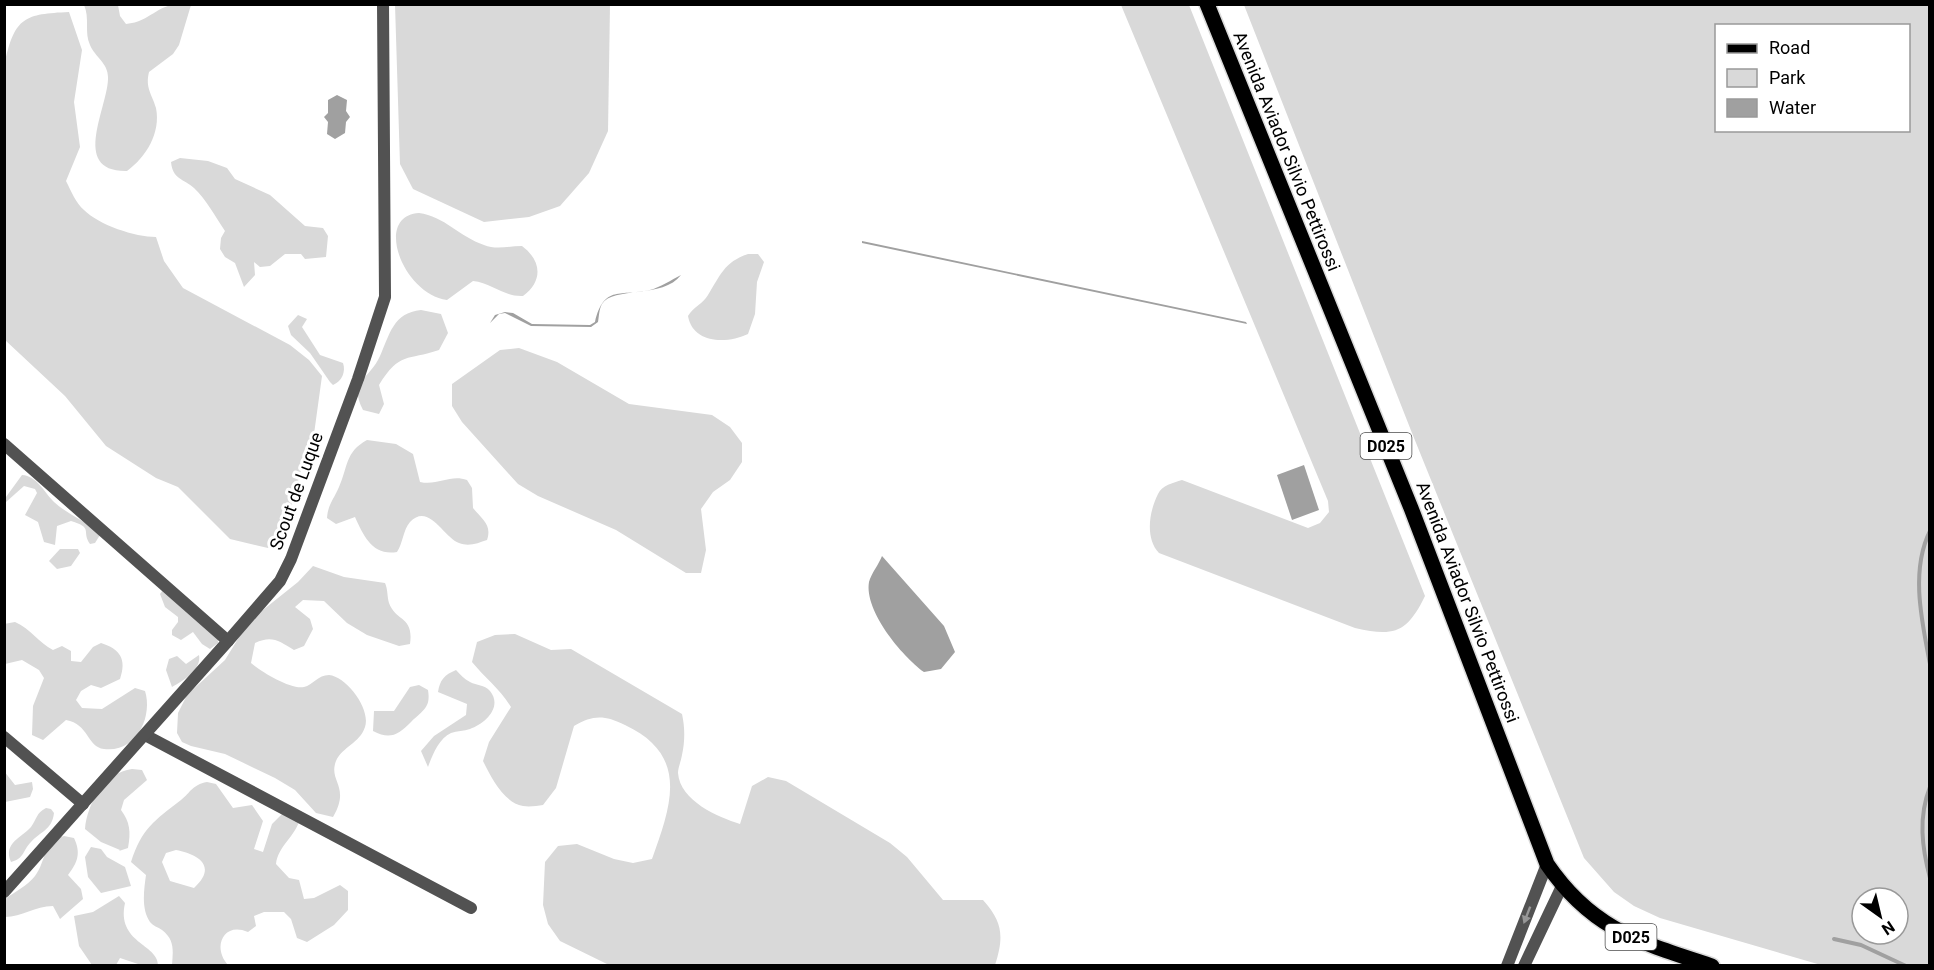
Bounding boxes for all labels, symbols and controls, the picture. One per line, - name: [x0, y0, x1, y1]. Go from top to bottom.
- legend: [1715, 24, 1910, 132]
- street label: Avenida Aviador Silvio Pettirossi: [1229, 28, 1345, 274]
- text: Road: [1769, 37, 1810, 58]
- text: Park: [1769, 67, 1806, 88]
- text: Water: [1769, 97, 1816, 118]
- street label: Scout de Luque: [265, 429, 327, 553]
- road number: D025: [1360, 433, 1412, 459]
- street label: Avenida Aviador Silvio Pettirossi: [1412, 478, 1524, 726]
- north arrow: [1850, 886, 1910, 946]
- one-way arrow: [1521, 906, 1531, 924]
- text: N: [1878, 917, 1898, 939]
- road number: D025: [1606, 924, 1656, 950]

